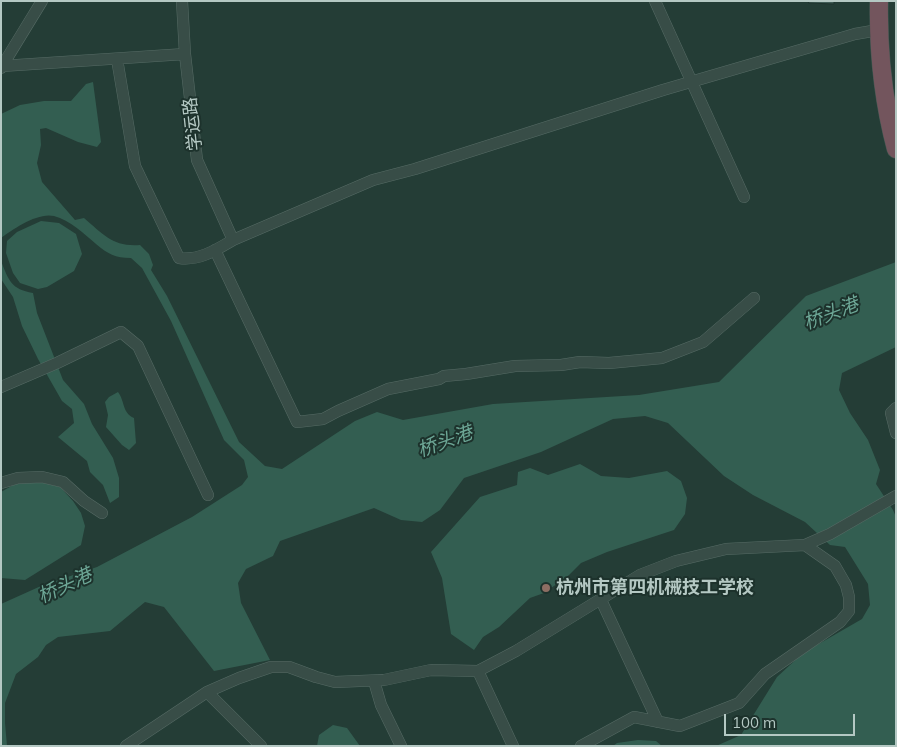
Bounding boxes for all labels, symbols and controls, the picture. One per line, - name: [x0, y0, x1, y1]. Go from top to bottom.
- street label: 学运路: [179, 96, 207, 152]
- water label: 桥头港: [800, 293, 862, 335]
- water label: 桥头港: [414, 422, 476, 462]
- water label: 桥头港: [34, 564, 96, 608]
- place label: 杭州市第四机械技工学校: [556, 577, 754, 599]
- marker: 杭州市第四机械技工学校: [540, 582, 552, 594]
- scale bar: [727, 704, 858, 736]
- text: 100 m: [732, 713, 776, 732]

